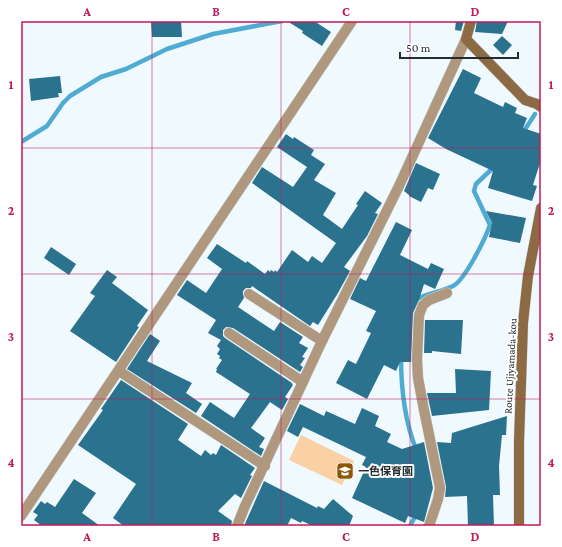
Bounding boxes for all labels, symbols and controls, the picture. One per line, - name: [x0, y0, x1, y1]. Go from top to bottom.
- text: A: [82, 4, 91, 19]
- text: B: [212, 4, 220, 19]
- text: C: [342, 4, 350, 19]
- text: D: [471, 4, 480, 19]
- scale bar: [400, 34, 518, 60]
- text: 50 m: [406, 41, 431, 55]
- text: 1: [9, 77, 14, 92]
- text: 1: [549, 77, 554, 92]
- text: 2: [8, 203, 15, 218]
- text: 2: [548, 203, 555, 218]
- street label: Route Ujiyamada-kou: [502, 318, 520, 414]
- text: 3: [8, 329, 14, 344]
- text: 3: [548, 329, 554, 344]
- text: 4: [7, 455, 15, 470]
- text: 4: [547, 455, 555, 470]
- school or university icon: 一色保育園: [335, 461, 355, 481]
- place label: 一色保育園: [358, 465, 413, 477]
- text: A: [82, 529, 91, 544]
- text: B: [212, 529, 220, 544]
- text: C: [342, 529, 350, 544]
- text: D: [471, 529, 480, 544]

